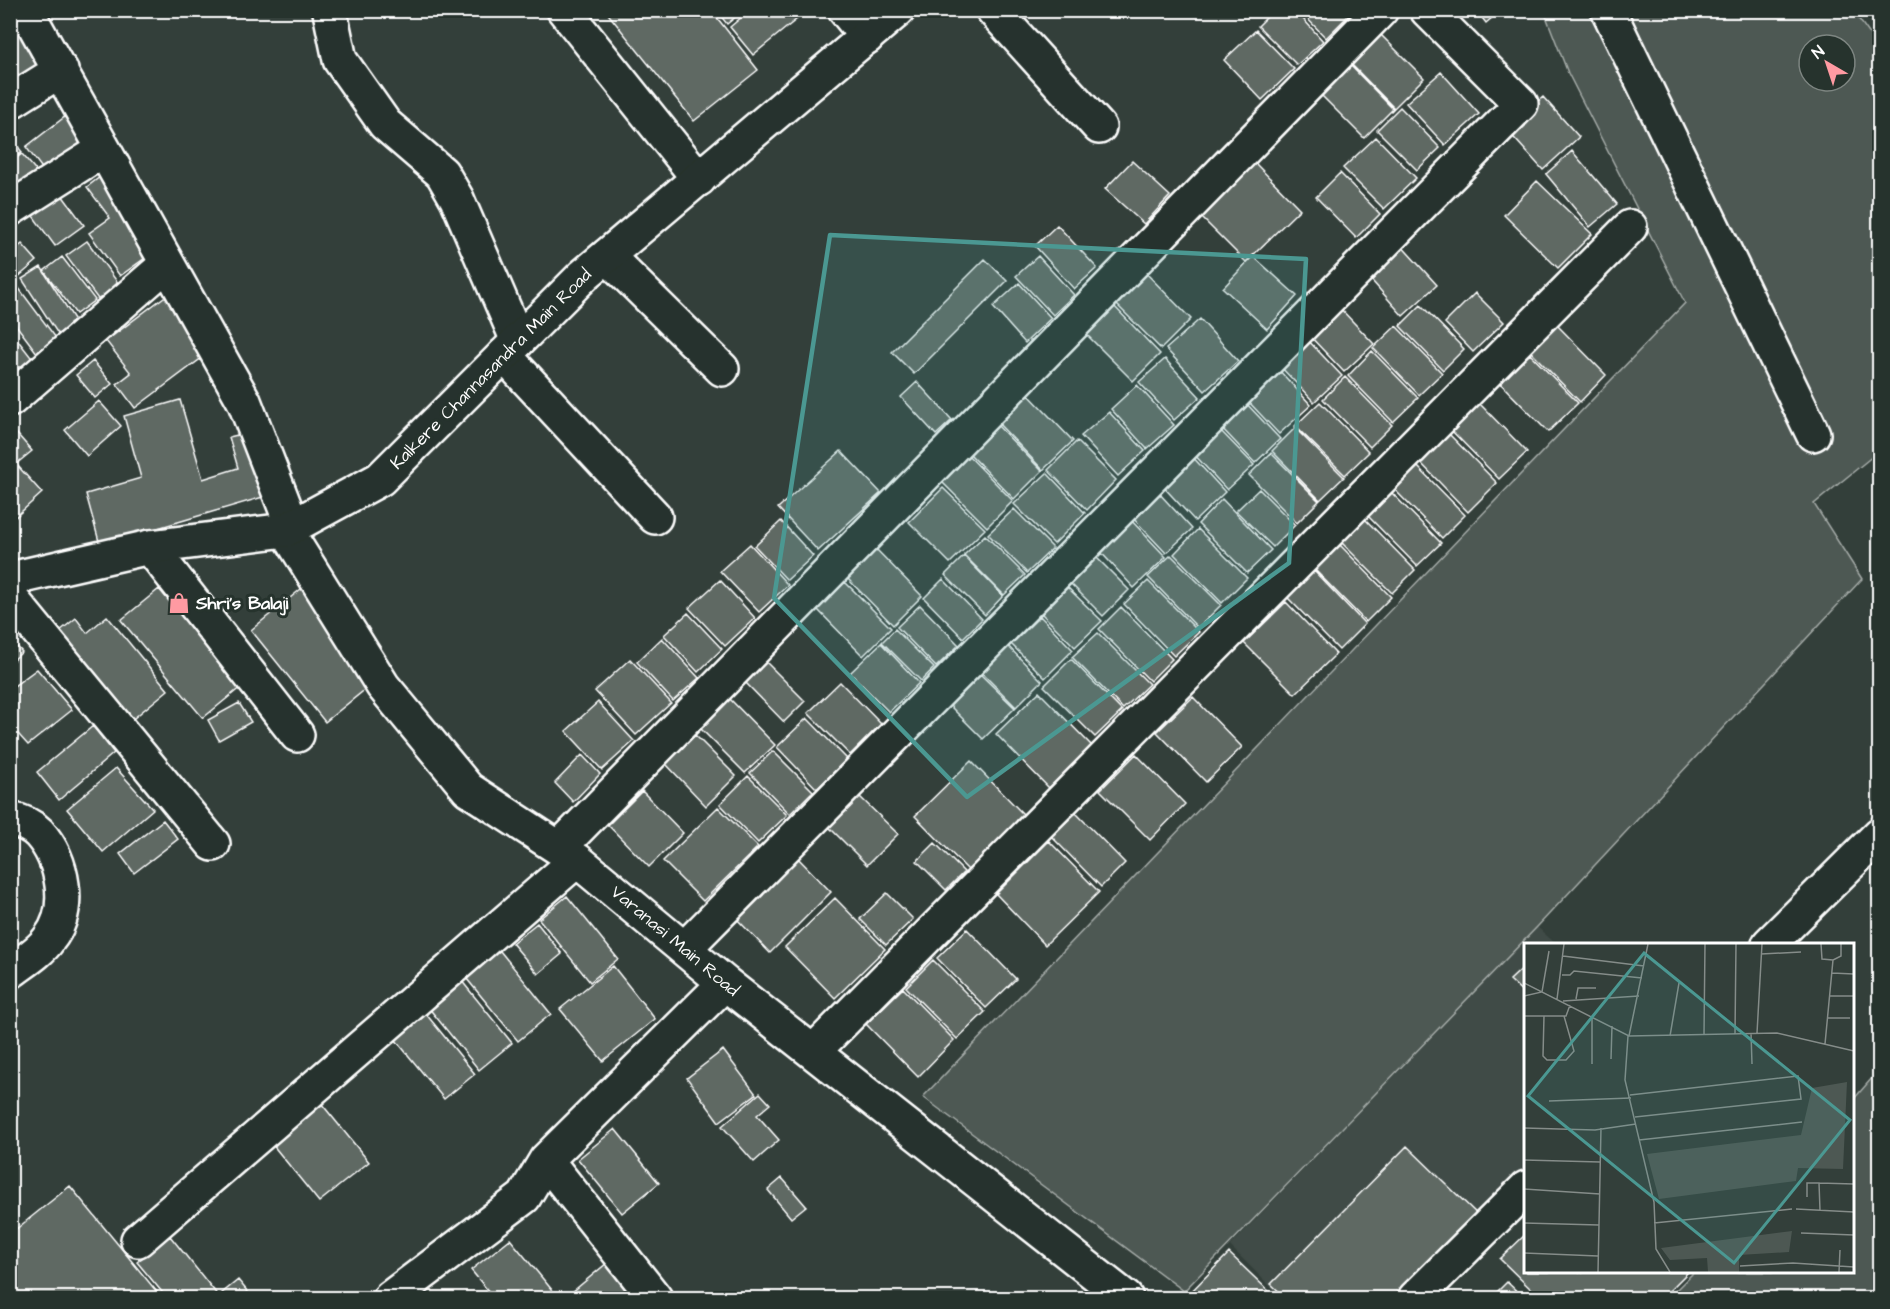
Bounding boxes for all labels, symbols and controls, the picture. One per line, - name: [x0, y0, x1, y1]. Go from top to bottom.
- north arrow: [1797, 33, 1857, 93]
- text: N: [1807, 40, 1829, 64]
- street label: Kalkere Channasandra Main Road: [385, 263, 597, 475]
- shop icon: Shri's Balaji: [167, 591, 191, 615]
- place label: Shri's Balaji: [195, 591, 288, 616]
- street label: Varanasi Main Road: [605, 880, 745, 1002]
- inset map: [1524, 943, 1854, 1273]

